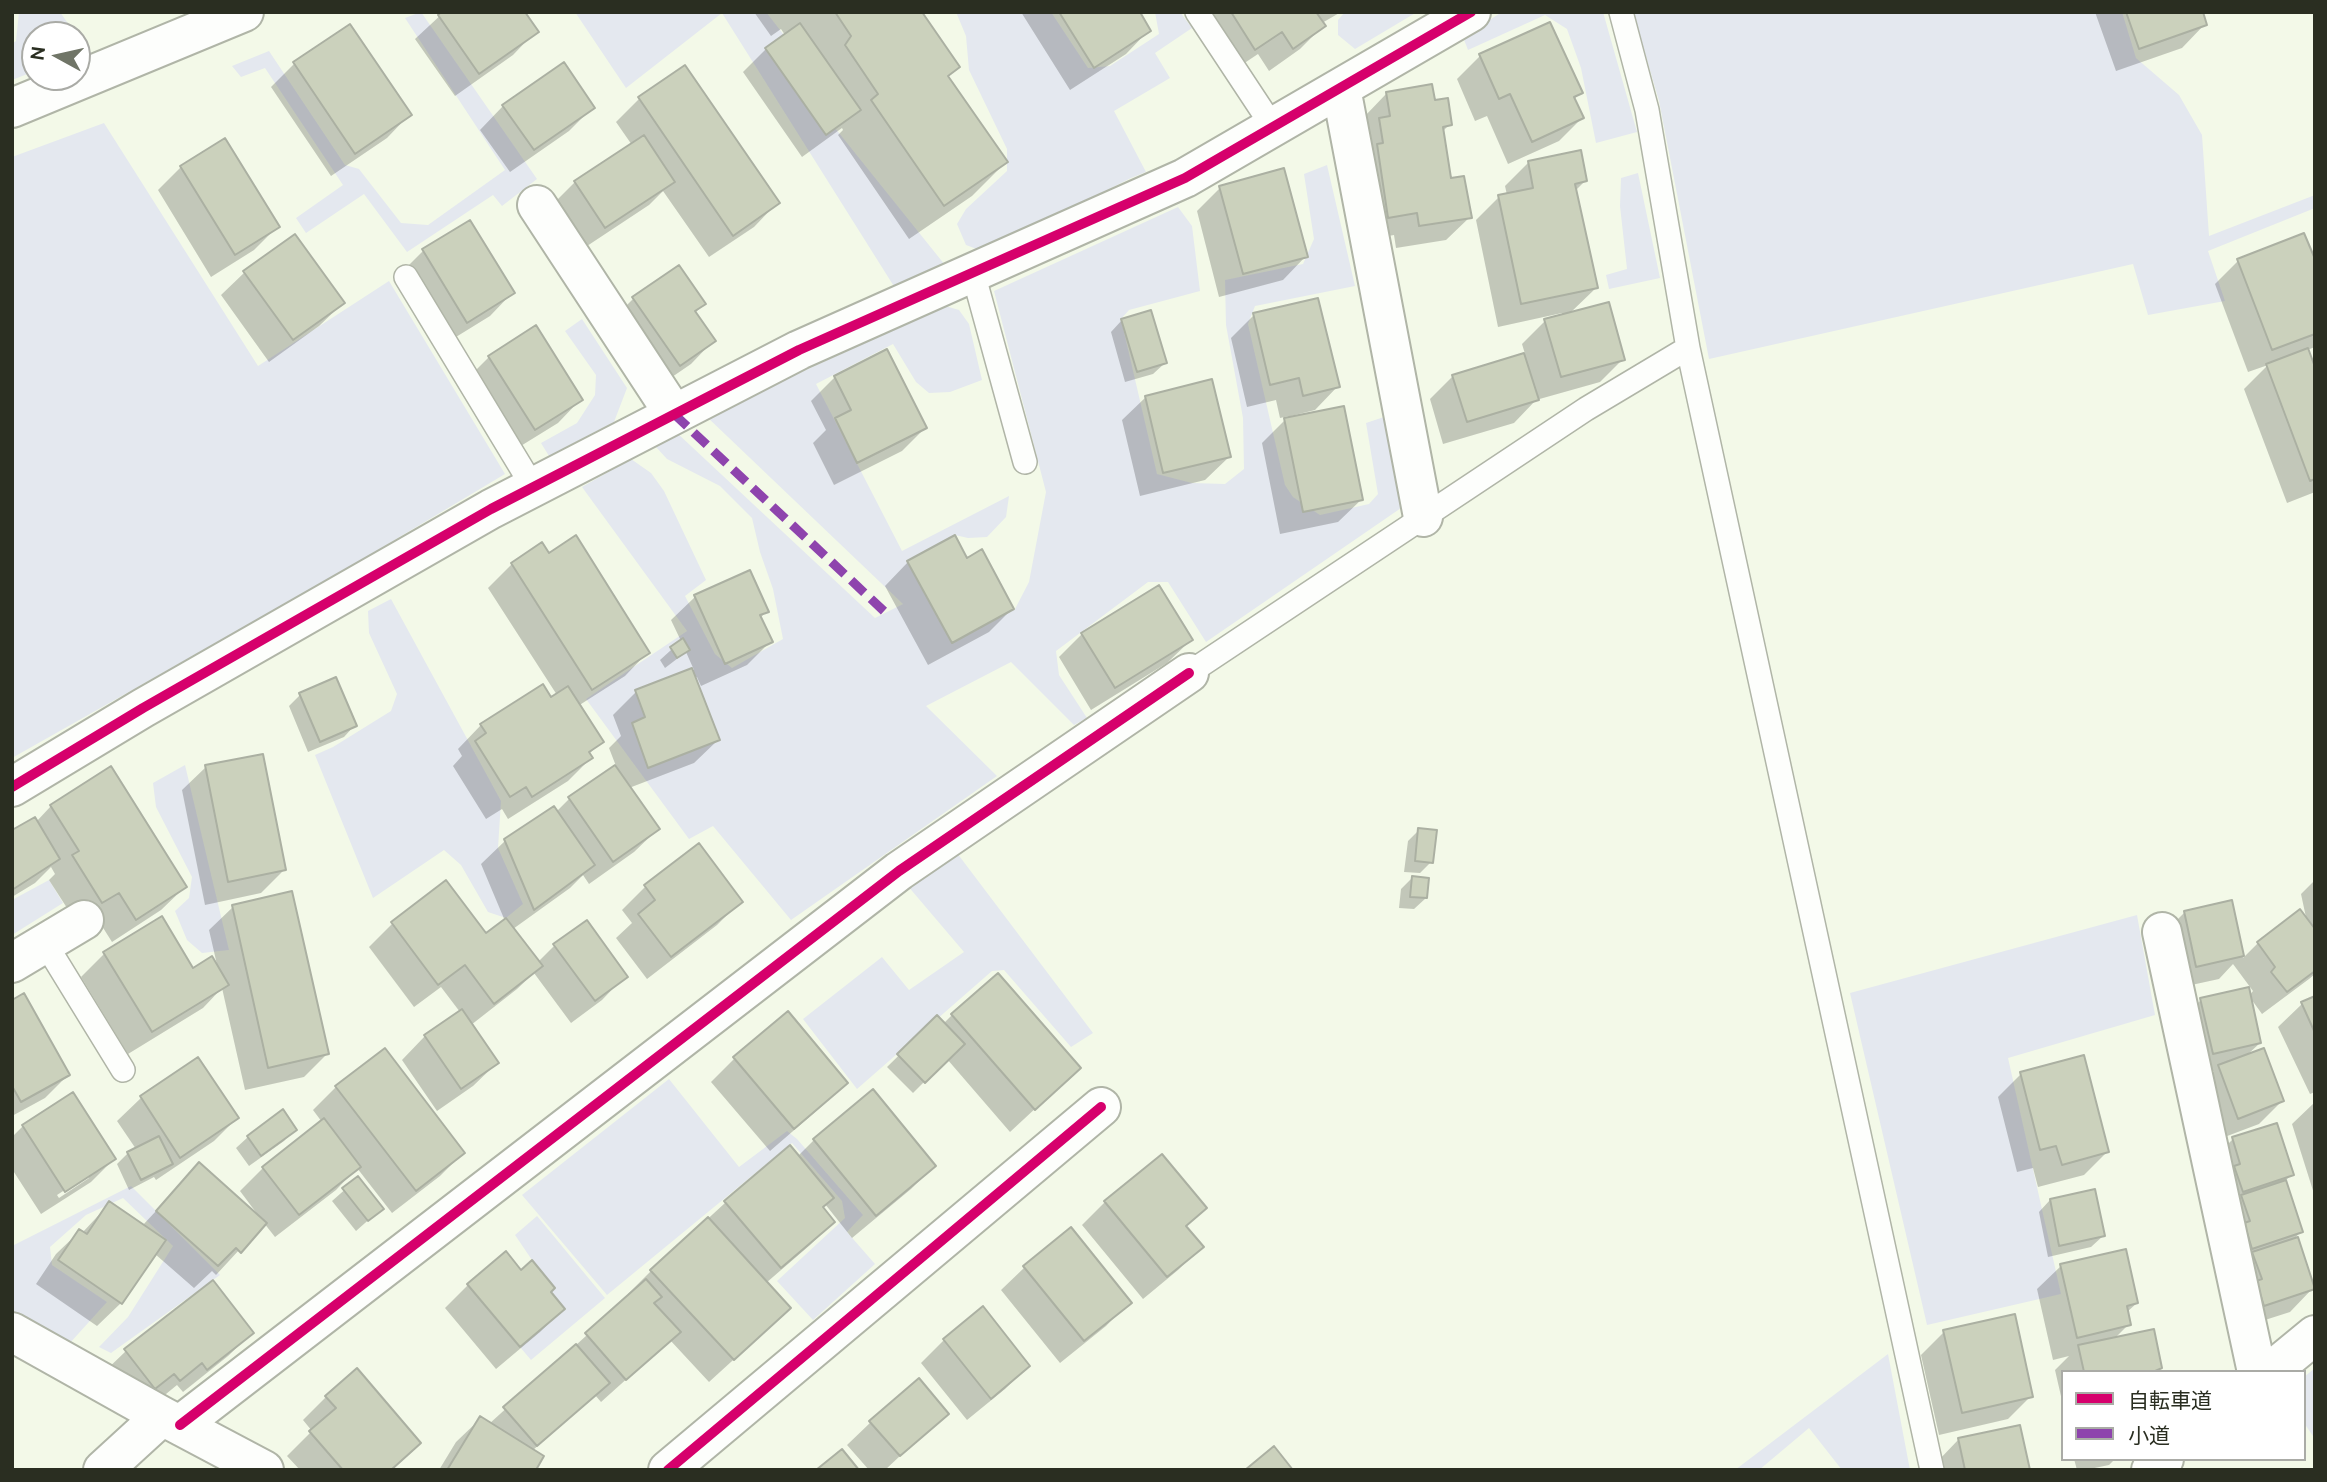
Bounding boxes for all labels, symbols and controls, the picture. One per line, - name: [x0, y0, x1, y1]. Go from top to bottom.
- north arrow: [21, 21, 91, 91]
- text: N: [25, 45, 49, 62]
- legend: [2061, 1370, 2306, 1461]
- text: 自転車道: [2128, 1388, 2212, 1412]
- text: 小道: [2128, 1423, 2170, 1447]

